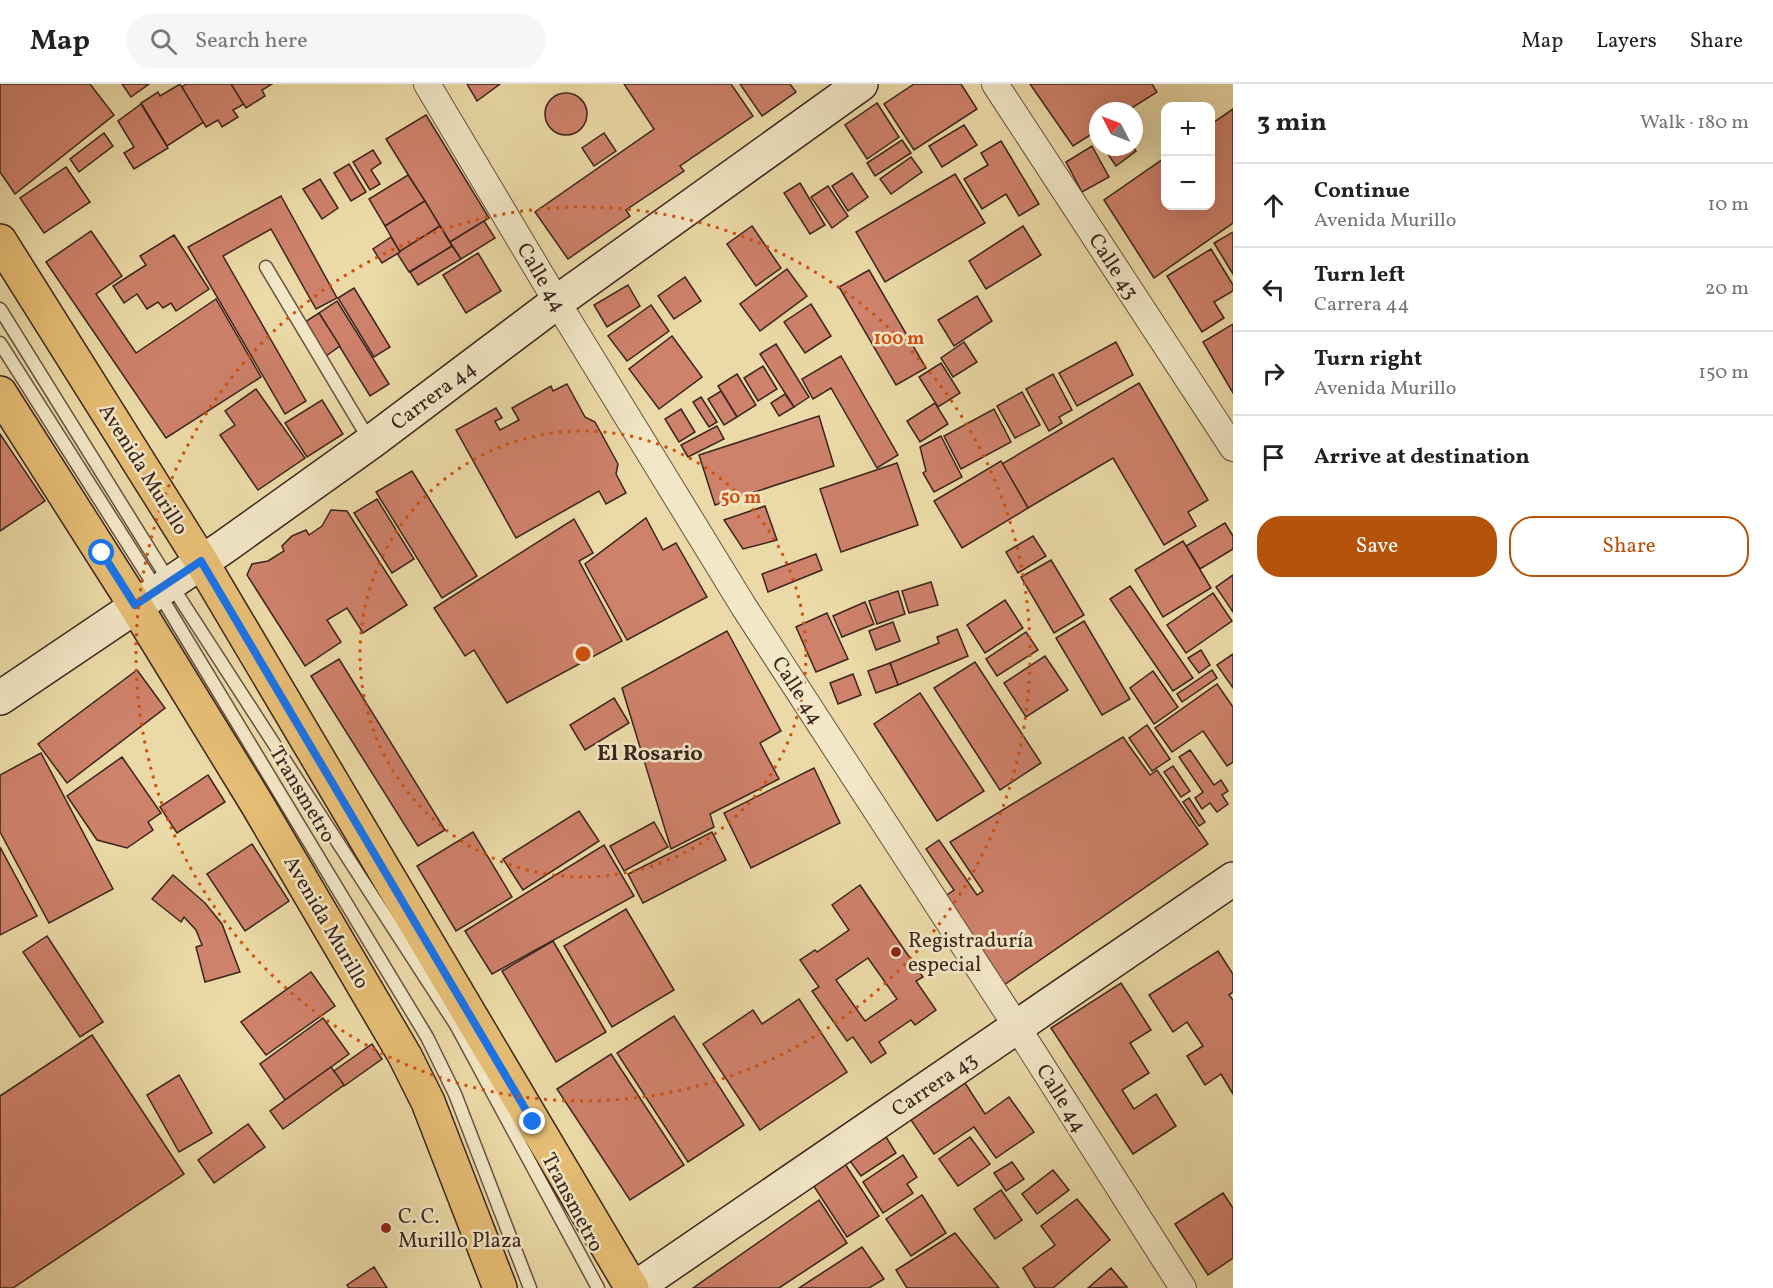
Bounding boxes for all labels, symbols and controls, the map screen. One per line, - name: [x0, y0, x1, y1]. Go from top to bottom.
- search box: [126, 14, 546, 68]
- text: Map: [30, 22, 90, 61]
- icon: search: [147, 25, 180, 58]
- text: Search here: [195, 26, 308, 57]
- text: Map: [1521, 27, 1563, 56]
- text: Layers: [1596, 27, 1657, 56]
- text: Share: [1690, 27, 1743, 56]
- north arrow: [1089, 102, 1143, 156]
- map controls: [1161, 102, 1215, 210]
- button: +: [1161, 102, 1215, 156]
- text: 3 min: [1257, 105, 1327, 141]
- text: Walk · 180 m: [1640, 109, 1749, 137]
- button: −: [1161, 156, 1215, 210]
- text: Continue: [1314, 176, 1410, 207]
- icon: ahead: [1257, 189, 1290, 222]
- text: 10 m: [1708, 191, 1749, 219]
- text: Avenida Murillo: [1314, 207, 1456, 235]
- street label: Calle 43: [1081, 228, 1145, 305]
- street label: Calle 44: [509, 238, 573, 318]
- text: Turn left: [1314, 260, 1405, 291]
- icon: left: [1257, 273, 1290, 306]
- text: 20 m: [1705, 275, 1749, 303]
- text: Carrera 44: [1314, 291, 1409, 319]
- text: 100 m: [874, 327, 924, 352]
- text: Turn right: [1314, 344, 1422, 375]
- street label: Carrera 44: [385, 354, 483, 438]
- icon: right: [1257, 357, 1290, 390]
- text: 150 m: [1698, 359, 1749, 387]
- text: Avenida Murillo: [1314, 375, 1456, 403]
- street label: Avenida Murillo: [91, 399, 195, 541]
- icon: arrive: [1257, 441, 1290, 474]
- text: Arrive at destination: [1314, 442, 1530, 473]
- text: 50 m: [721, 486, 761, 511]
- button: Save: [1257, 516, 1497, 577]
- button: Share: [1509, 516, 1749, 577]
- route start: [88, 539, 114, 565]
- centre of rings: [573, 644, 593, 664]
- street label: Calle 44: [764, 651, 830, 731]
- district label: El Rosario: [597, 739, 703, 770]
- street label: Transmetro: [261, 741, 342, 849]
- street label: Avenida Murillo: [276, 851, 376, 995]
- place label: Registraduría especial: [908, 927, 1034, 980]
- marker: Registraduría especial: [889, 945, 903, 959]
- street label: Carrera 43: [886, 1046, 983, 1125]
- street label: Calle 44: [1028, 1059, 1093, 1139]
- route end: [519, 1108, 545, 1134]
- street label: Transmetro: [533, 1148, 610, 1257]
- place label: C. C. Murillo Plaza: [398, 1203, 522, 1256]
- marker: C. C. Murillo Plaza: [379, 1221, 393, 1235]

